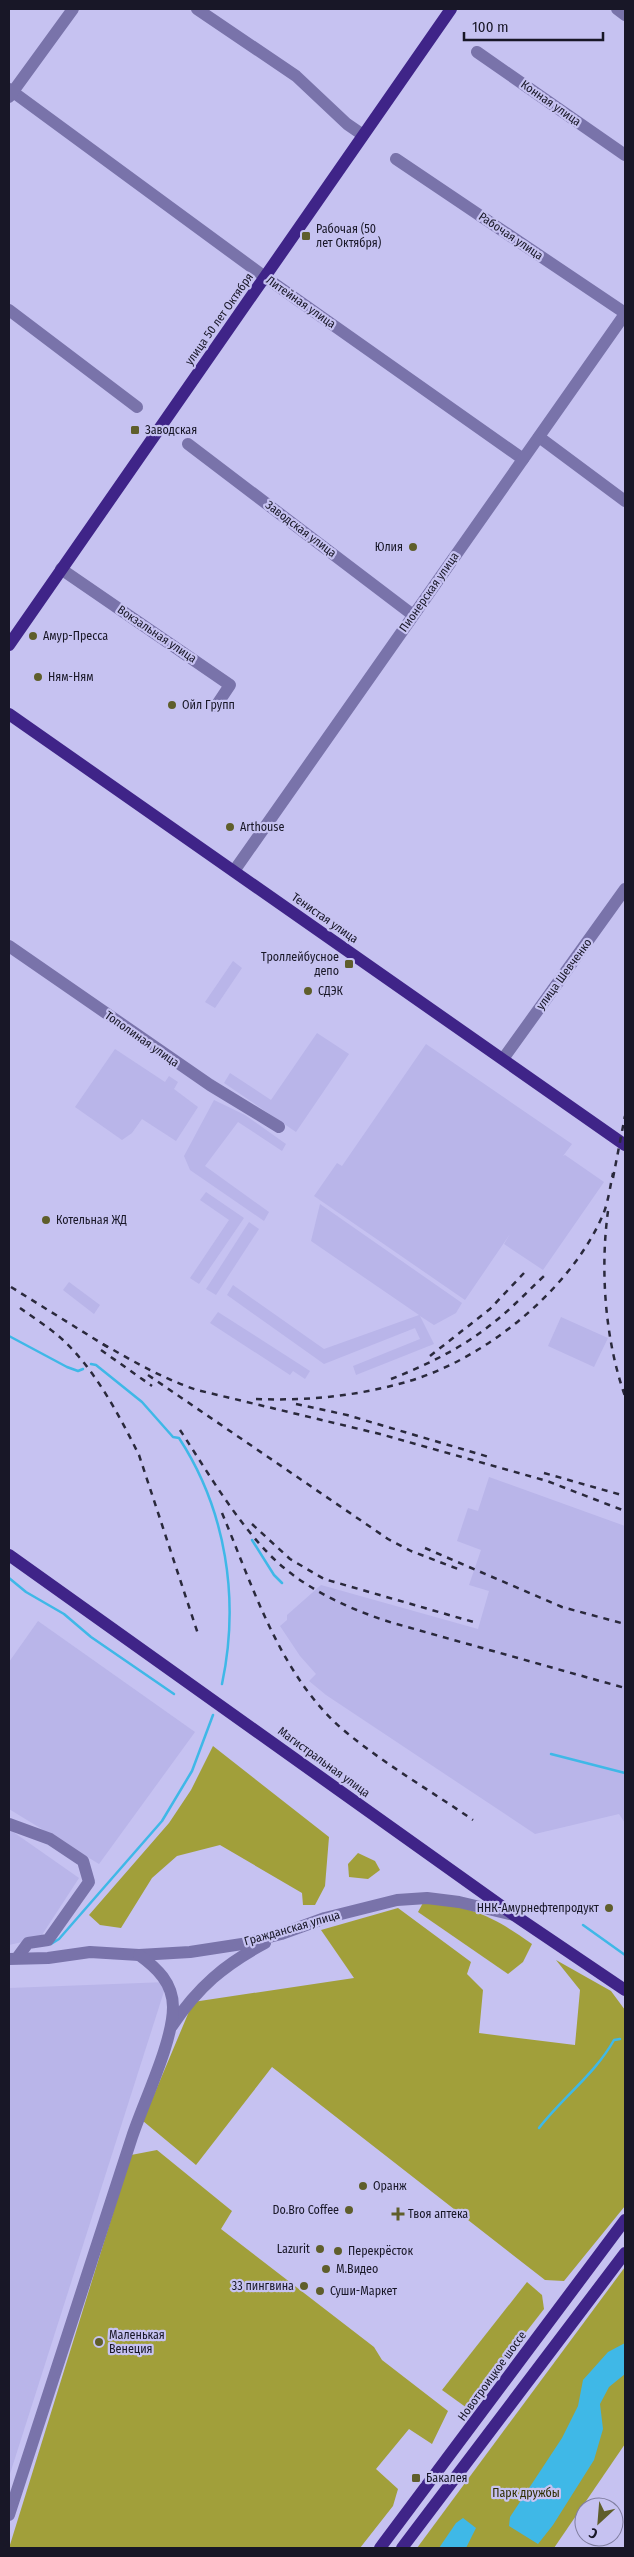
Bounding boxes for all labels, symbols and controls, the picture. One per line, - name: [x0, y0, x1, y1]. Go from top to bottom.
- scale bar: [464, 10, 603, 42]
- text: 100 m: [472, 18, 509, 36]
- street label: Конная улица: [518, 77, 584, 129]
- street label: Рабочая улица: [476, 209, 546, 263]
- place label: Рабочая (50 лет Октября): [316, 222, 382, 250]
- marker: Рабочая (50 лет Октября): [300, 230, 312, 242]
- street label: улица 50 лет Октября: [182, 270, 256, 368]
- street label: Литейная улица: [264, 273, 339, 331]
- place label: Заводская: [145, 423, 197, 437]
- marker: Заводская: [129, 424, 141, 436]
- street label: Заводская улица: [263, 498, 339, 560]
- place label: Юлия: [375, 540, 403, 554]
- marker: Юлия: [407, 541, 419, 553]
- street label: Пионерская улица: [396, 549, 462, 635]
- street label: Вокзальная улица: [115, 602, 199, 666]
- place label: Амур-Пресса: [43, 629, 108, 643]
- marker: Амур-Пресса: [27, 630, 39, 642]
- place label: Ням-Ням: [48, 670, 93, 684]
- marker: Ням-Ням: [32, 671, 44, 683]
- place label: Ойл Групп: [182, 698, 235, 712]
- marker: Ойл Групп: [166, 699, 178, 711]
- place label: Arthouse: [240, 820, 284, 834]
- marker: Arthouse: [224, 821, 236, 833]
- street label: Тенистая улица: [289, 890, 361, 946]
- street label: улица Шевченко: [533, 936, 595, 1012]
- place label: Троллейбусное депо: [261, 950, 339, 978]
- marker: Троллейбусное депо: [343, 958, 355, 970]
- place label: СДЭК: [318, 984, 344, 998]
- marker: СДЭК: [302, 985, 314, 997]
- street label: Тополиная улица: [102, 1008, 182, 1070]
- place label: Котельная ЖД: [56, 1213, 127, 1227]
- marker: Котельная ЖД: [40, 1214, 52, 1226]
- street label: Магистральная улица: [275, 1724, 373, 1800]
- place label: ННК-Амурнефтепродукт: [477, 1901, 599, 1915]
- marker: ННК-Амурнефтепродукт: [603, 1902, 615, 1914]
- street label: Гражданская улица: [242, 1908, 342, 1948]
- place label: Оранж: [373, 2179, 407, 2193]
- marker: Оранж: [357, 2180, 369, 2192]
- place label: Do.Bro Coffee: [272, 2203, 339, 2217]
- marker: Do.Bro Coffee: [343, 2204, 355, 2216]
- place label: Твоя аптека: [408, 2207, 468, 2221]
- marker: Твоя аптека: [392, 2208, 404, 2220]
- place label: Lazurit: [277, 2242, 310, 2256]
- marker: Lazurit: [314, 2243, 326, 2255]
- place label: Перекрёсток: [348, 2244, 413, 2258]
- marker: Перекрёсток: [332, 2245, 344, 2257]
- place label: М.Видео: [336, 2262, 378, 2276]
- marker: М.Видео: [320, 2263, 332, 2275]
- place label: 33 пингвина: [232, 2279, 294, 2293]
- marker: 33 пингвина: [298, 2280, 310, 2292]
- place label: Суши-Маркет: [330, 2284, 397, 2298]
- marker: Суши-Маркет: [314, 2285, 326, 2297]
- place label: Маленькая Венеция: [109, 2328, 165, 2356]
- street label: Новотроицкое шоссе: [455, 2328, 529, 2423]
- marker: Маленькая Венеция: [93, 2336, 105, 2348]
- place label: Бакалея: [426, 2471, 467, 2485]
- marker: Бакалея: [410, 2472, 422, 2484]
- park label: Парк дружбы: [492, 2486, 560, 2500]
- north arrow: [574, 2497, 624, 2547]
- text: С: [586, 2524, 601, 2542]

